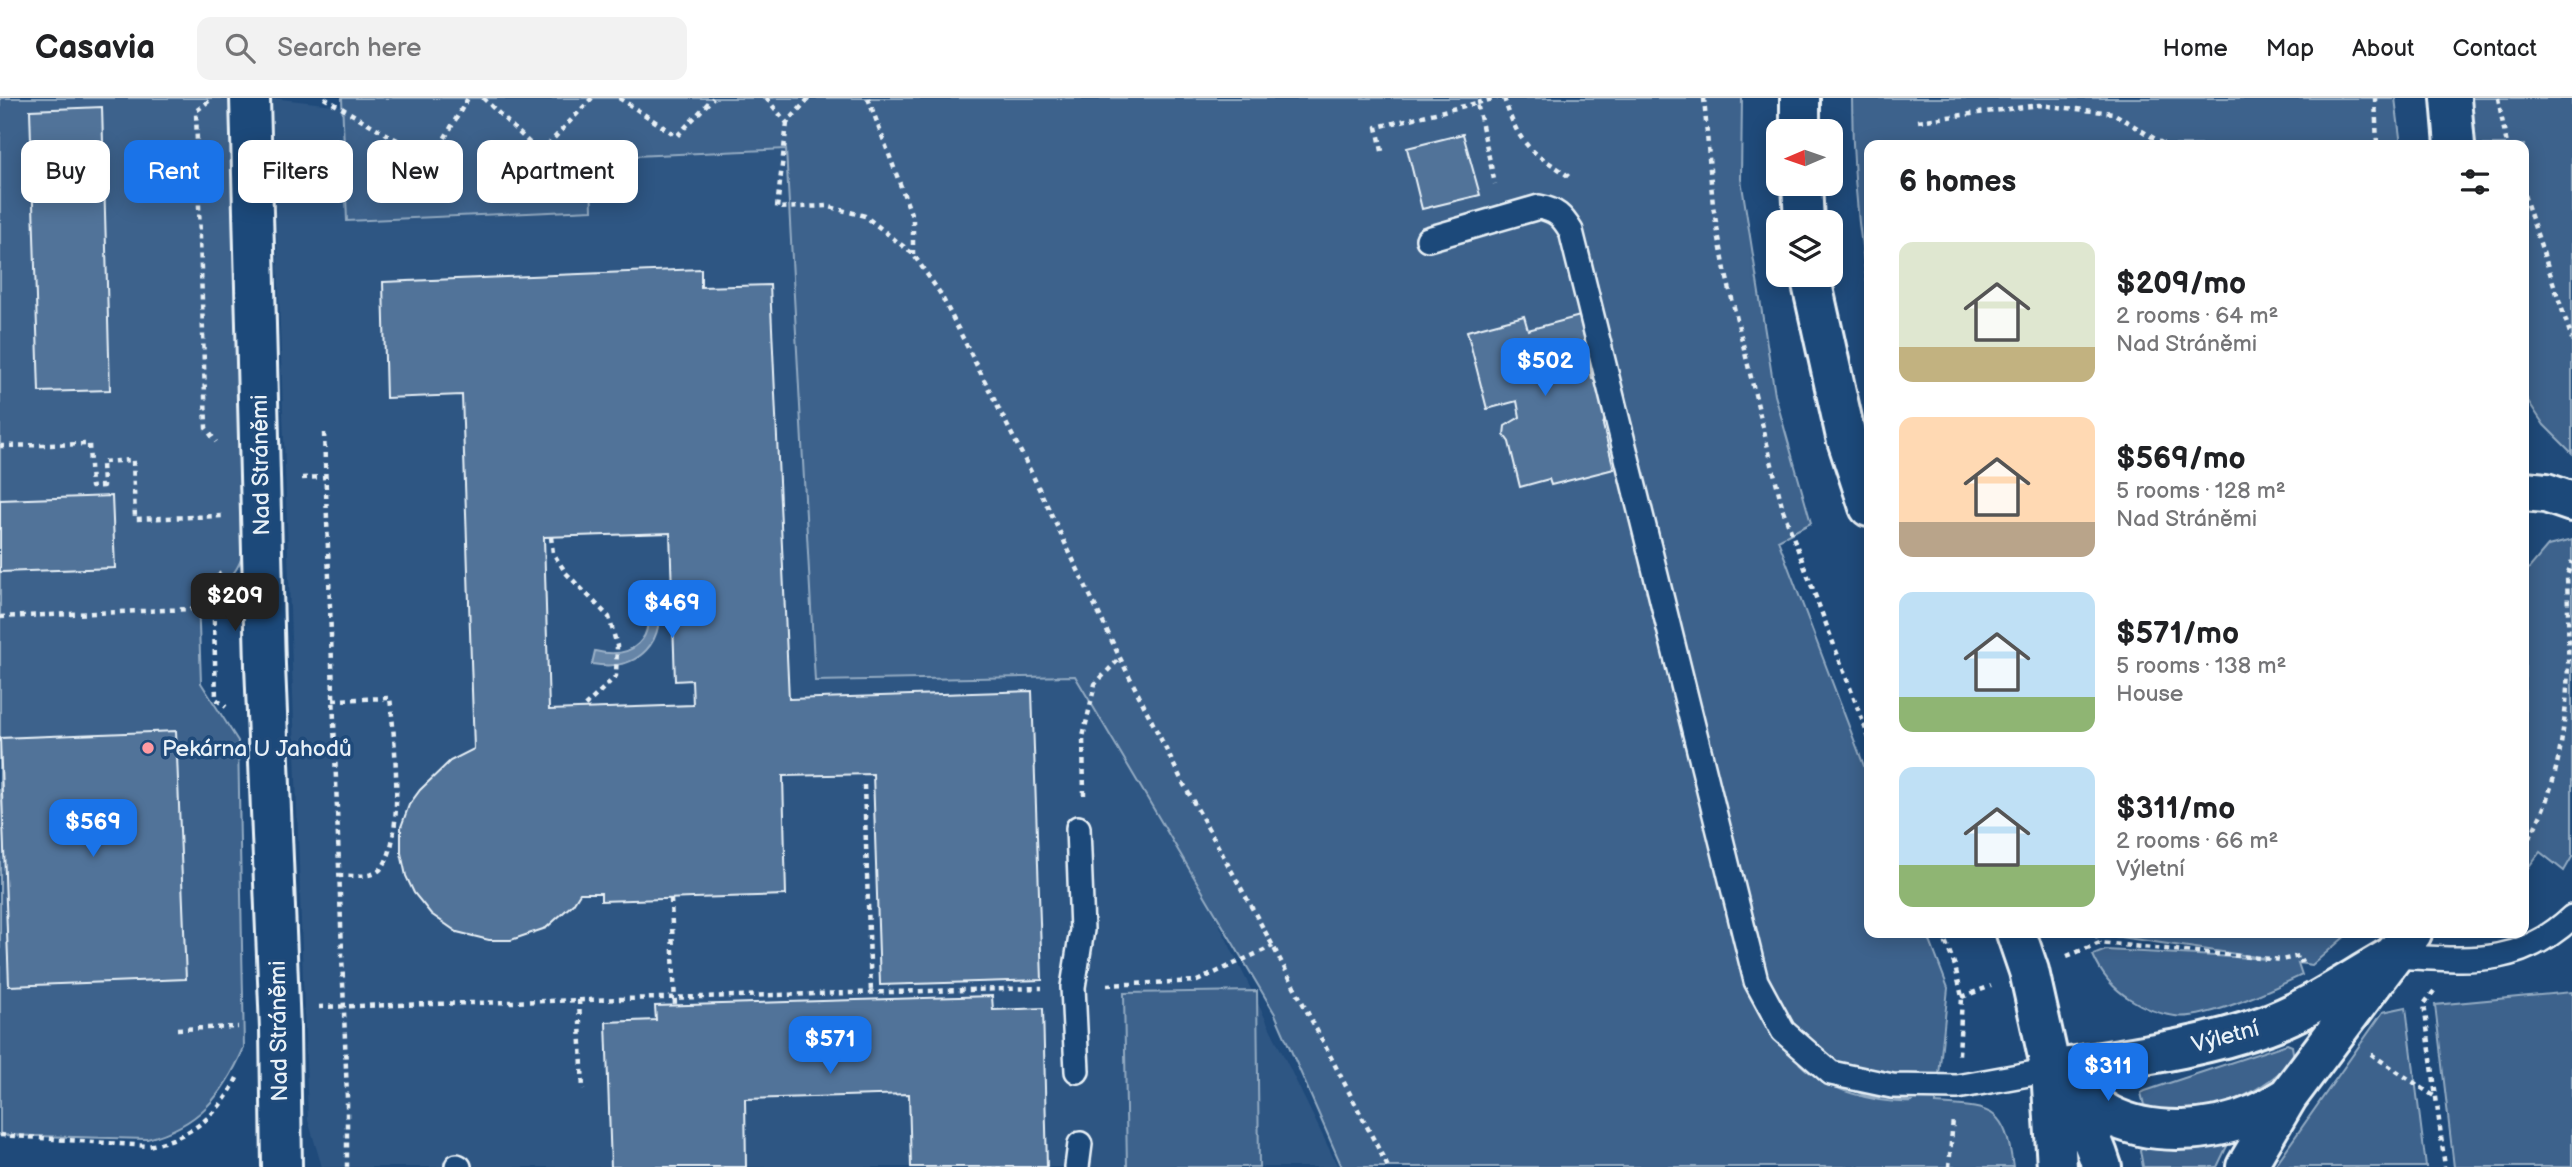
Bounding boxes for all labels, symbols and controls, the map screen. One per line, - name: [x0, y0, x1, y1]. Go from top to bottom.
- search box: [197, 17, 687, 80]
- text: Casavia: [35, 28, 155, 68]
- icon: search: [221, 29, 259, 67]
- text: Search here: [277, 33, 421, 64]
- text: Home: [2163, 34, 2228, 63]
- text: Map: [2266, 34, 2314, 63]
- text: About: [2352, 34, 2414, 63]
- text: Contact: [2452, 34, 2537, 63]
- north arrow: [1766, 119, 1843, 196]
- map controls: [1766, 119, 1843, 287]
- chip: Buy: [21, 140, 110, 203]
- chip: Rent: [124, 140, 224, 203]
- chip: Filters: [238, 140, 353, 203]
- chip: New: [367, 140, 463, 203]
- chip: Apartment: [477, 140, 638, 203]
- icon: filters: [2456, 163, 2494, 201]
- text: 6 homes: [1899, 164, 2016, 200]
- button: layers: [1766, 210, 1843, 287]
- text: $209/mo: [2116, 266, 2246, 302]
- icon: home: [1955, 270, 2039, 354]
- text: 2 rooms · 64 m²: [2116, 302, 2278, 330]
- text: Nad Stráněmi: [2116, 330, 2257, 358]
- pin: $502: [1504, 338, 1586, 398]
- text: $502: [1517, 347, 1573, 375]
- street label: Nad Stráněmi: [246, 394, 276, 536]
- text: $569/mo: [2116, 441, 2246, 477]
- icon: home: [1955, 445, 2039, 529]
- text: 5 rooms · 128 m²: [2116, 477, 2286, 505]
- text: Nad Stráněmi: [2116, 505, 2257, 533]
- pin: $209: [194, 574, 276, 633]
- pin: $469: [631, 580, 713, 640]
- text: $209: [207, 582, 263, 610]
- text: $469: [644, 589, 700, 617]
- text: $571/mo: [2116, 616, 2239, 652]
- icon: home: [1955, 620, 2039, 704]
- text: 5 rooms · 138 m²: [2116, 652, 2286, 680]
- text: House: [2116, 680, 2183, 708]
- place label: Pekárna U Jahodů: [162, 735, 352, 763]
- marker: Pekárna U Jahodů: [140, 740, 156, 756]
- text: $311/mo: [2116, 791, 2235, 827]
- icon: home: [1955, 795, 2039, 879]
- pin: $569: [52, 800, 134, 859]
- text: $569: [65, 808, 121, 836]
- text: 2 rooms · 66 m²: [2116, 827, 2278, 855]
- text: Výletní: [2116, 855, 2185, 883]
- street label: Nad Stráněmi: [264, 960, 294, 1102]
- street label: Výletní: [2188, 1014, 2263, 1059]
- pin: $571: [789, 1016, 871, 1076]
- text: $571: [805, 1025, 855, 1053]
- pin: $311: [2067, 1044, 2149, 1103]
- text: $311: [2084, 1052, 2132, 1080]

